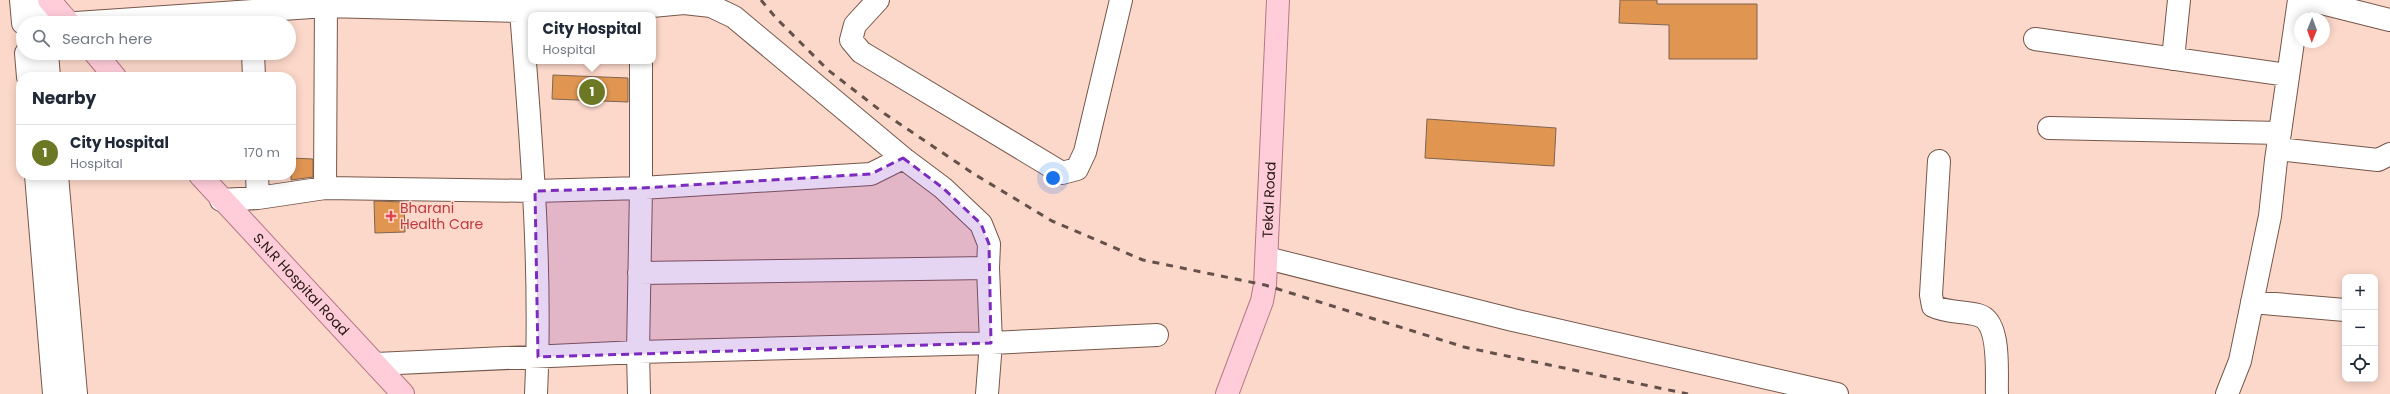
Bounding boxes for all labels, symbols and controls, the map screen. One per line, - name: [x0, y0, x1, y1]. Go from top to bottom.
- popup: [528, 12, 656, 64]
- north arrow: [2294, 12, 2330, 48]
- search box: [16, 16, 296, 60]
- text: City Hospital: [543, 18, 641, 39]
- icon: search: [30, 27, 52, 49]
- text: Search here: [62, 28, 152, 49]
- text: Hospital: [543, 40, 595, 59]
- pin: 1: [579, 77, 605, 107]
- text: Nearby: [32, 86, 96, 110]
- text: City Hospital: [70, 132, 169, 153]
- text: 1: [43, 143, 47, 162]
- text: 170 m: [244, 143, 280, 162]
- text: Hospital: [70, 154, 123, 173]
- street label: Tekal Road: [1257, 161, 1281, 238]
- your location: [1043, 168, 1063, 188]
- place label: Bharani Health Care: [400, 198, 484, 234]
- marker: Bharani Health Care: [385, 210, 397, 222]
- street label: S.N.R Hospital Road: [249, 229, 354, 340]
- map controls: [2342, 274, 2378, 382]
- button: +: [2342, 274, 2378, 310]
- button: −: [2342, 310, 2378, 346]
- button: locate: [2342, 346, 2378, 382]

